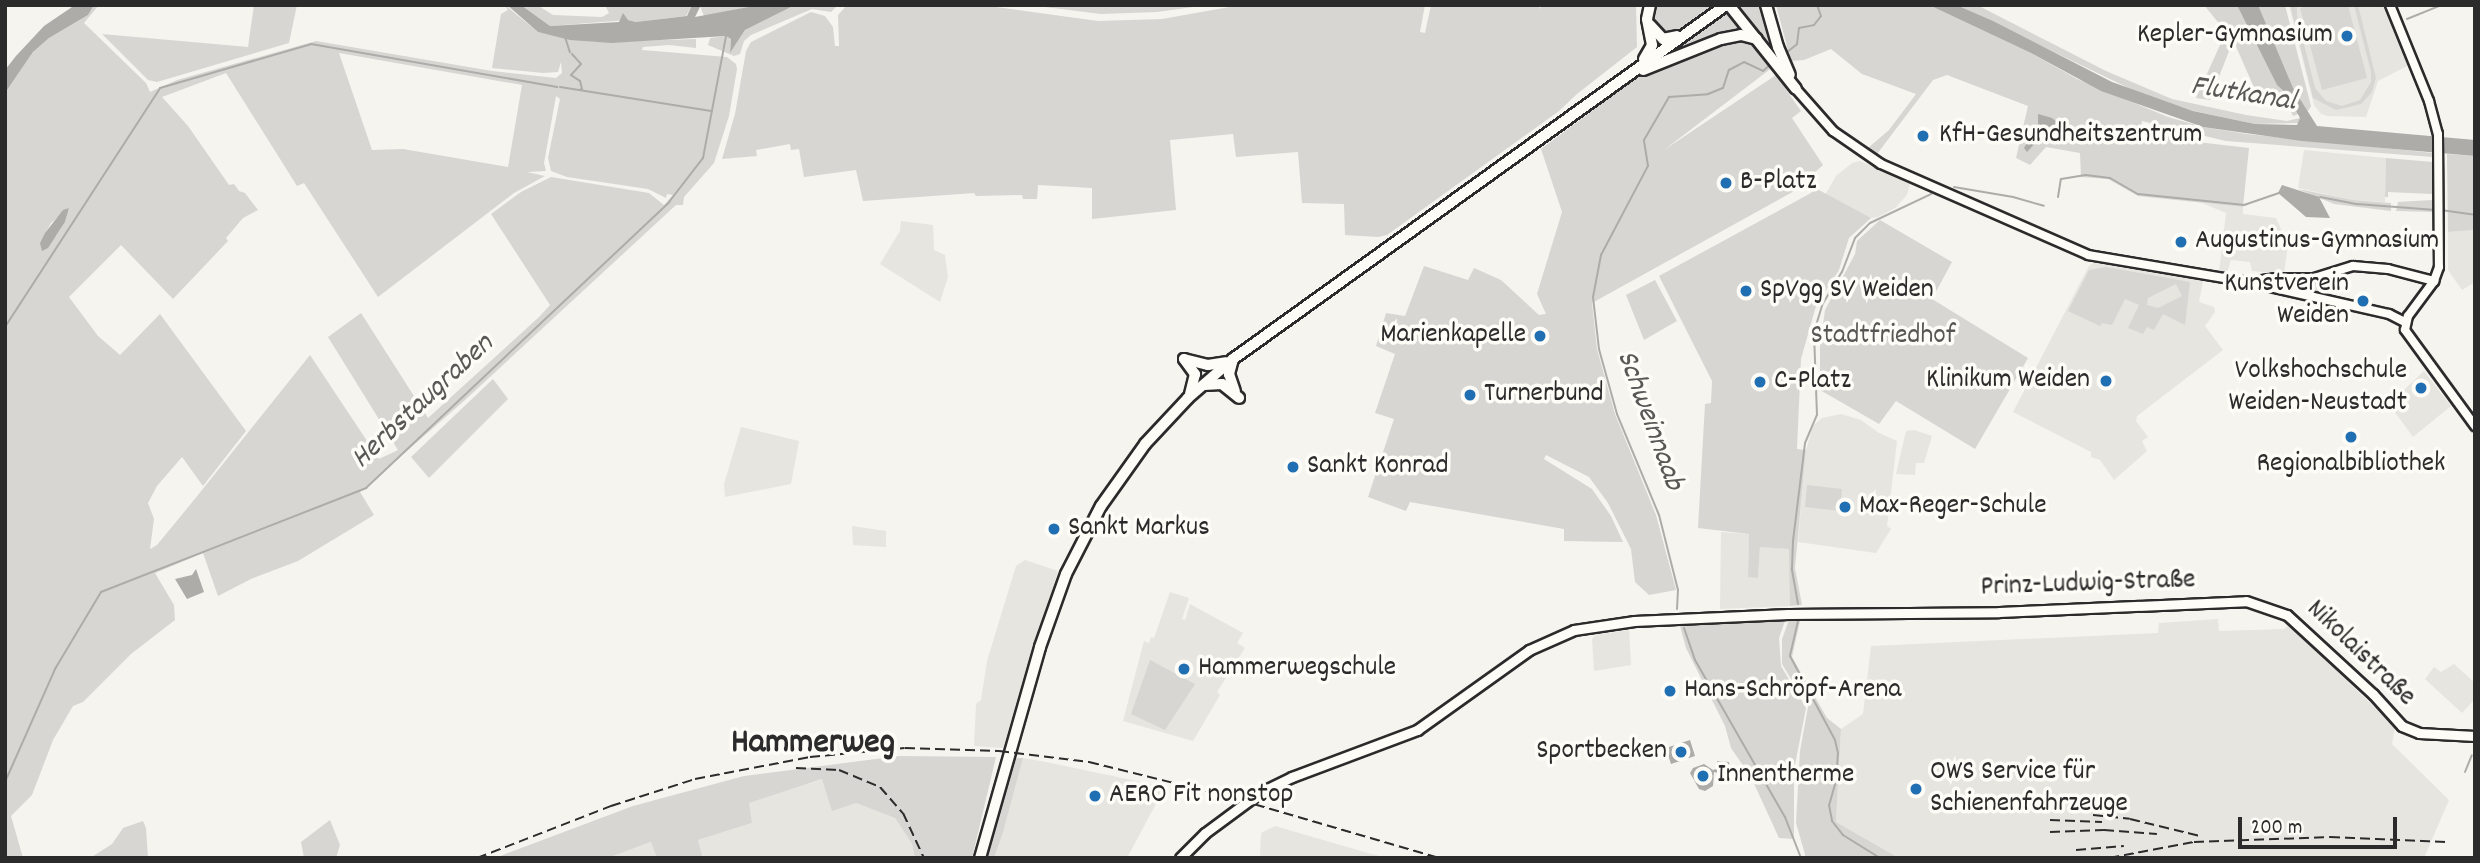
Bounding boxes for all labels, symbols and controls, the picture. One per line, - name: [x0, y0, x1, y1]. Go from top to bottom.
- place label: Kepler-Gymnasium: [2137, 19, 2333, 53]
- marker: Kepler-Gymnasium: [2339, 28, 2355, 44]
- water label: Flutkanal: [2188, 70, 2298, 122]
- place label: KfH-Gesundheitszentrum: [1939, 119, 2202, 153]
- marker: KfH-Gesundheitszentrum: [1913, 126, 1933, 146]
- place label: B-Platz: [1740, 166, 1816, 200]
- marker: B-Platz: [1718, 175, 1734, 191]
- place label: Augustinus-Gymnasium: [2195, 225, 2439, 259]
- marker: Augustinus-Gymnasium: [2173, 234, 2189, 250]
- place label: Kunstverein Weiden: [2224, 268, 2349, 334]
- place label: SpVgg SV Weiden: [1760, 274, 1934, 308]
- marker: SpVgg SV Weiden: [1738, 283, 1754, 299]
- marker: Kunstverein Weiden: [2355, 293, 2371, 309]
- place label: Marienkapelle: [1380, 319, 1526, 353]
- park label: Stadtfriedhof: [1810, 320, 1956, 354]
- water label: Herbstaugraben: [345, 328, 503, 478]
- marker: Marienkapelle: [1532, 328, 1548, 344]
- water label: Schweinnaab: [1606, 346, 1690, 496]
- place label: Volkshochschule Weiden-Neustadt: [2229, 355, 2407, 421]
- place label: Klinikum Weiden: [1926, 364, 2090, 398]
- place label: C-Platz: [1774, 365, 1851, 399]
- marker: Klinikum Weiden: [2096, 371, 2116, 391]
- marker: C-Platz: [1752, 374, 1768, 390]
- place label: Turnerbund: [1484, 378, 1604, 412]
- marker: Volkshochschule Weiden-Neustadt: [2413, 380, 2429, 396]
- marker: Turnerbund: [1462, 387, 1478, 403]
- marker: Regionalbibliothek: [2343, 429, 2359, 445]
- place label: Regionalbibliothek: [2256, 448, 2446, 482]
- place label: Sankt Konrad: [1307, 450, 1449, 484]
- marker: Sankt Konrad: [1285, 459, 1301, 475]
- place label: Max-Reger-Schule: [1859, 490, 2046, 524]
- marker: Max-Reger-Schule: [1837, 499, 1853, 515]
- place label: Sankt Markus: [1068, 512, 1210, 546]
- marker: Sankt Markus: [1046, 521, 1062, 537]
- street label: Prinz-Ludwig-Straße: [1980, 564, 2196, 606]
- street label: Nikolaistraße: [2298, 594, 2422, 714]
- place label: Hammerwegschule: [1198, 652, 1396, 686]
- marker: Hammerwegschule: [1176, 661, 1192, 677]
- place label: Hans-Schröpf-Arena: [1684, 674, 1901, 708]
- marker: Hans-Schröpf-Arena: [1662, 683, 1678, 699]
- district label: Hammerweg: [731, 723, 895, 765]
- place label: Sportbecken: [1536, 735, 1667, 769]
- marker: Sportbecken: [1673, 744, 1689, 760]
- place label: OWS Service für Schienenfahrzeuge: [1930, 756, 2128, 822]
- place label: Innentherme: [1717, 759, 1854, 793]
- marker: Innentherme: [1695, 768, 1711, 784]
- place label: AERO Fit nonstop: [1109, 779, 1293, 813]
- marker: OWS Service für Schienenfahrzeuge: [1908, 781, 1924, 797]
- marker: AERO Fit nonstop: [1087, 788, 1103, 804]
- scale bar: [2242, 804, 2401, 848]
- text: 200 m: [2251, 814, 2302, 844]

